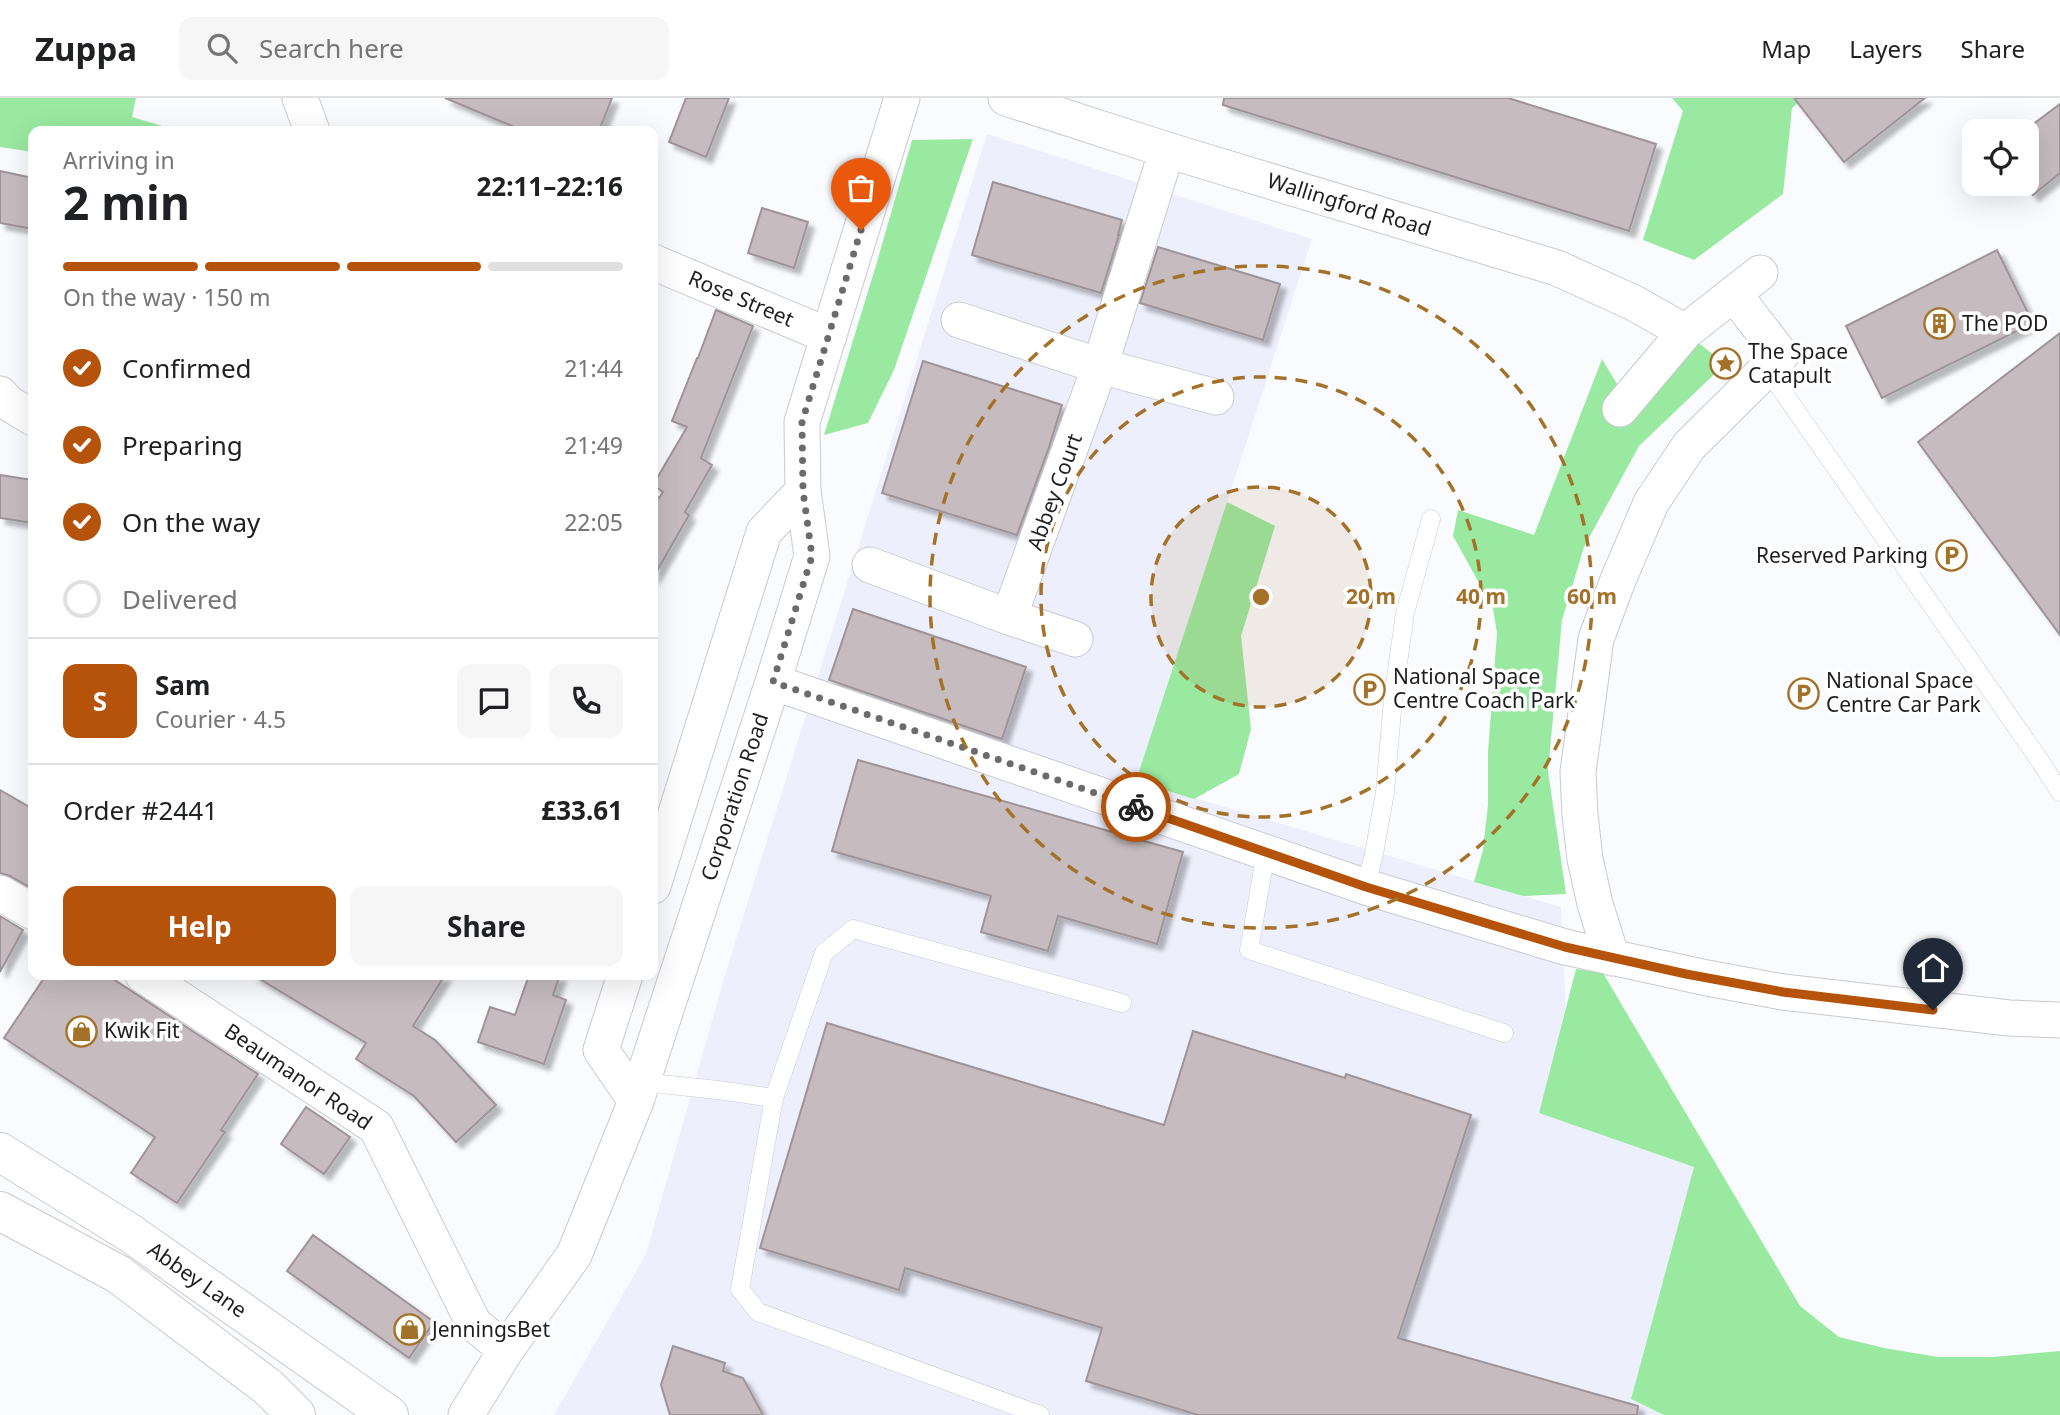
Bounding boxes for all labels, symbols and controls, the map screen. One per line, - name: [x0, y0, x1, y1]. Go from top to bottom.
- search box: [179, 17, 669, 80]
- text: Zuppa: [35, 26, 137, 71]
- icon: search: [203, 29, 241, 67]
- text: Search here: [259, 30, 404, 66]
- text: Map: [1761, 32, 1811, 65]
- text: Layers: [1849, 32, 1923, 65]
- text: Share: [1961, 32, 2025, 65]
- map controls: [1962, 119, 2039, 196]
- button: locate: [1962, 119, 2039, 196]
- text: Arriving in: [63, 144, 175, 176]
- pin: [831, 158, 891, 230]
- street label: Wallingford Road: [1264, 166, 1435, 242]
- text: 22:11–22:16: [476, 168, 623, 204]
- icon: bag: [842, 169, 880, 207]
- text: 2 min: [63, 171, 190, 233]
- street label: Rose Street: [684, 263, 799, 333]
- text: On the way · 150 m: [63, 281, 270, 313]
- building icon: The POD: [1922, 307, 1956, 341]
- place label: The POD: [1962, 309, 2048, 337]
- place label: The Space Catapult: [1748, 337, 1848, 389]
- place icon: The Space Catapult: [1708, 347, 1742, 381]
- icon: check: [63, 349, 101, 387]
- text: Confirmed: [122, 350, 252, 386]
- text: 21:44: [564, 352, 623, 384]
- icon: check: [63, 426, 101, 464]
- text: Preparing: [122, 427, 243, 463]
- text: 21:49: [564, 429, 623, 461]
- street label: Abbey Court: [1020, 429, 1088, 554]
- icon: check: [63, 503, 101, 541]
- text: On the way: [122, 504, 260, 540]
- text: 22:05: [564, 506, 623, 538]
- parking icon: Reserved Parking: [1934, 539, 1968, 573]
- place label: Reserved Parking: [1756, 541, 1928, 569]
- text: Delivered: [122, 581, 238, 617]
- text: 20 m: [1346, 582, 1396, 610]
- text: 40 m: [1456, 582, 1506, 610]
- text: 60 m: [1567, 582, 1617, 610]
- centre of rings: [1249, 585, 1273, 609]
- place label: National Space Centre Coach Park: [1393, 662, 1576, 714]
- button: chat: [457, 664, 531, 738]
- button: phone: [549, 664, 623, 738]
- place label: National Space Centre Car Park: [1826, 666, 1982, 718]
- text: Sam: [155, 667, 210, 703]
- parking icon: National Space Centre Coach Park: [1353, 672, 1387, 706]
- parking icon: National Space Centre Car Park: [1786, 676, 1820, 710]
- text: S: [93, 683, 107, 719]
- text: Courier · 4.5: [155, 703, 286, 735]
- street label: Corporation Road: [694, 709, 774, 884]
- courier: [1101, 772, 1171, 842]
- icon: bike: [1117, 788, 1155, 826]
- text: Order #2441: [63, 792, 218, 828]
- text: £33.61: [541, 792, 623, 828]
- button: Help: [63, 886, 336, 966]
- button: Share: [350, 886, 623, 966]
- pin: [1903, 938, 1963, 1010]
- icon: home: [1914, 949, 1952, 987]
- shop icon: Kwik Fit: [64, 1014, 98, 1048]
- place label: Kwik Fit: [104, 1016, 180, 1044]
- street label: Beaumanor Road: [219, 1016, 378, 1136]
- street label: Abbey Lane: [143, 1235, 252, 1323]
- shop icon: JenningsBet: [392, 1313, 426, 1347]
- place label: JenningsBet: [430, 1315, 550, 1343]

